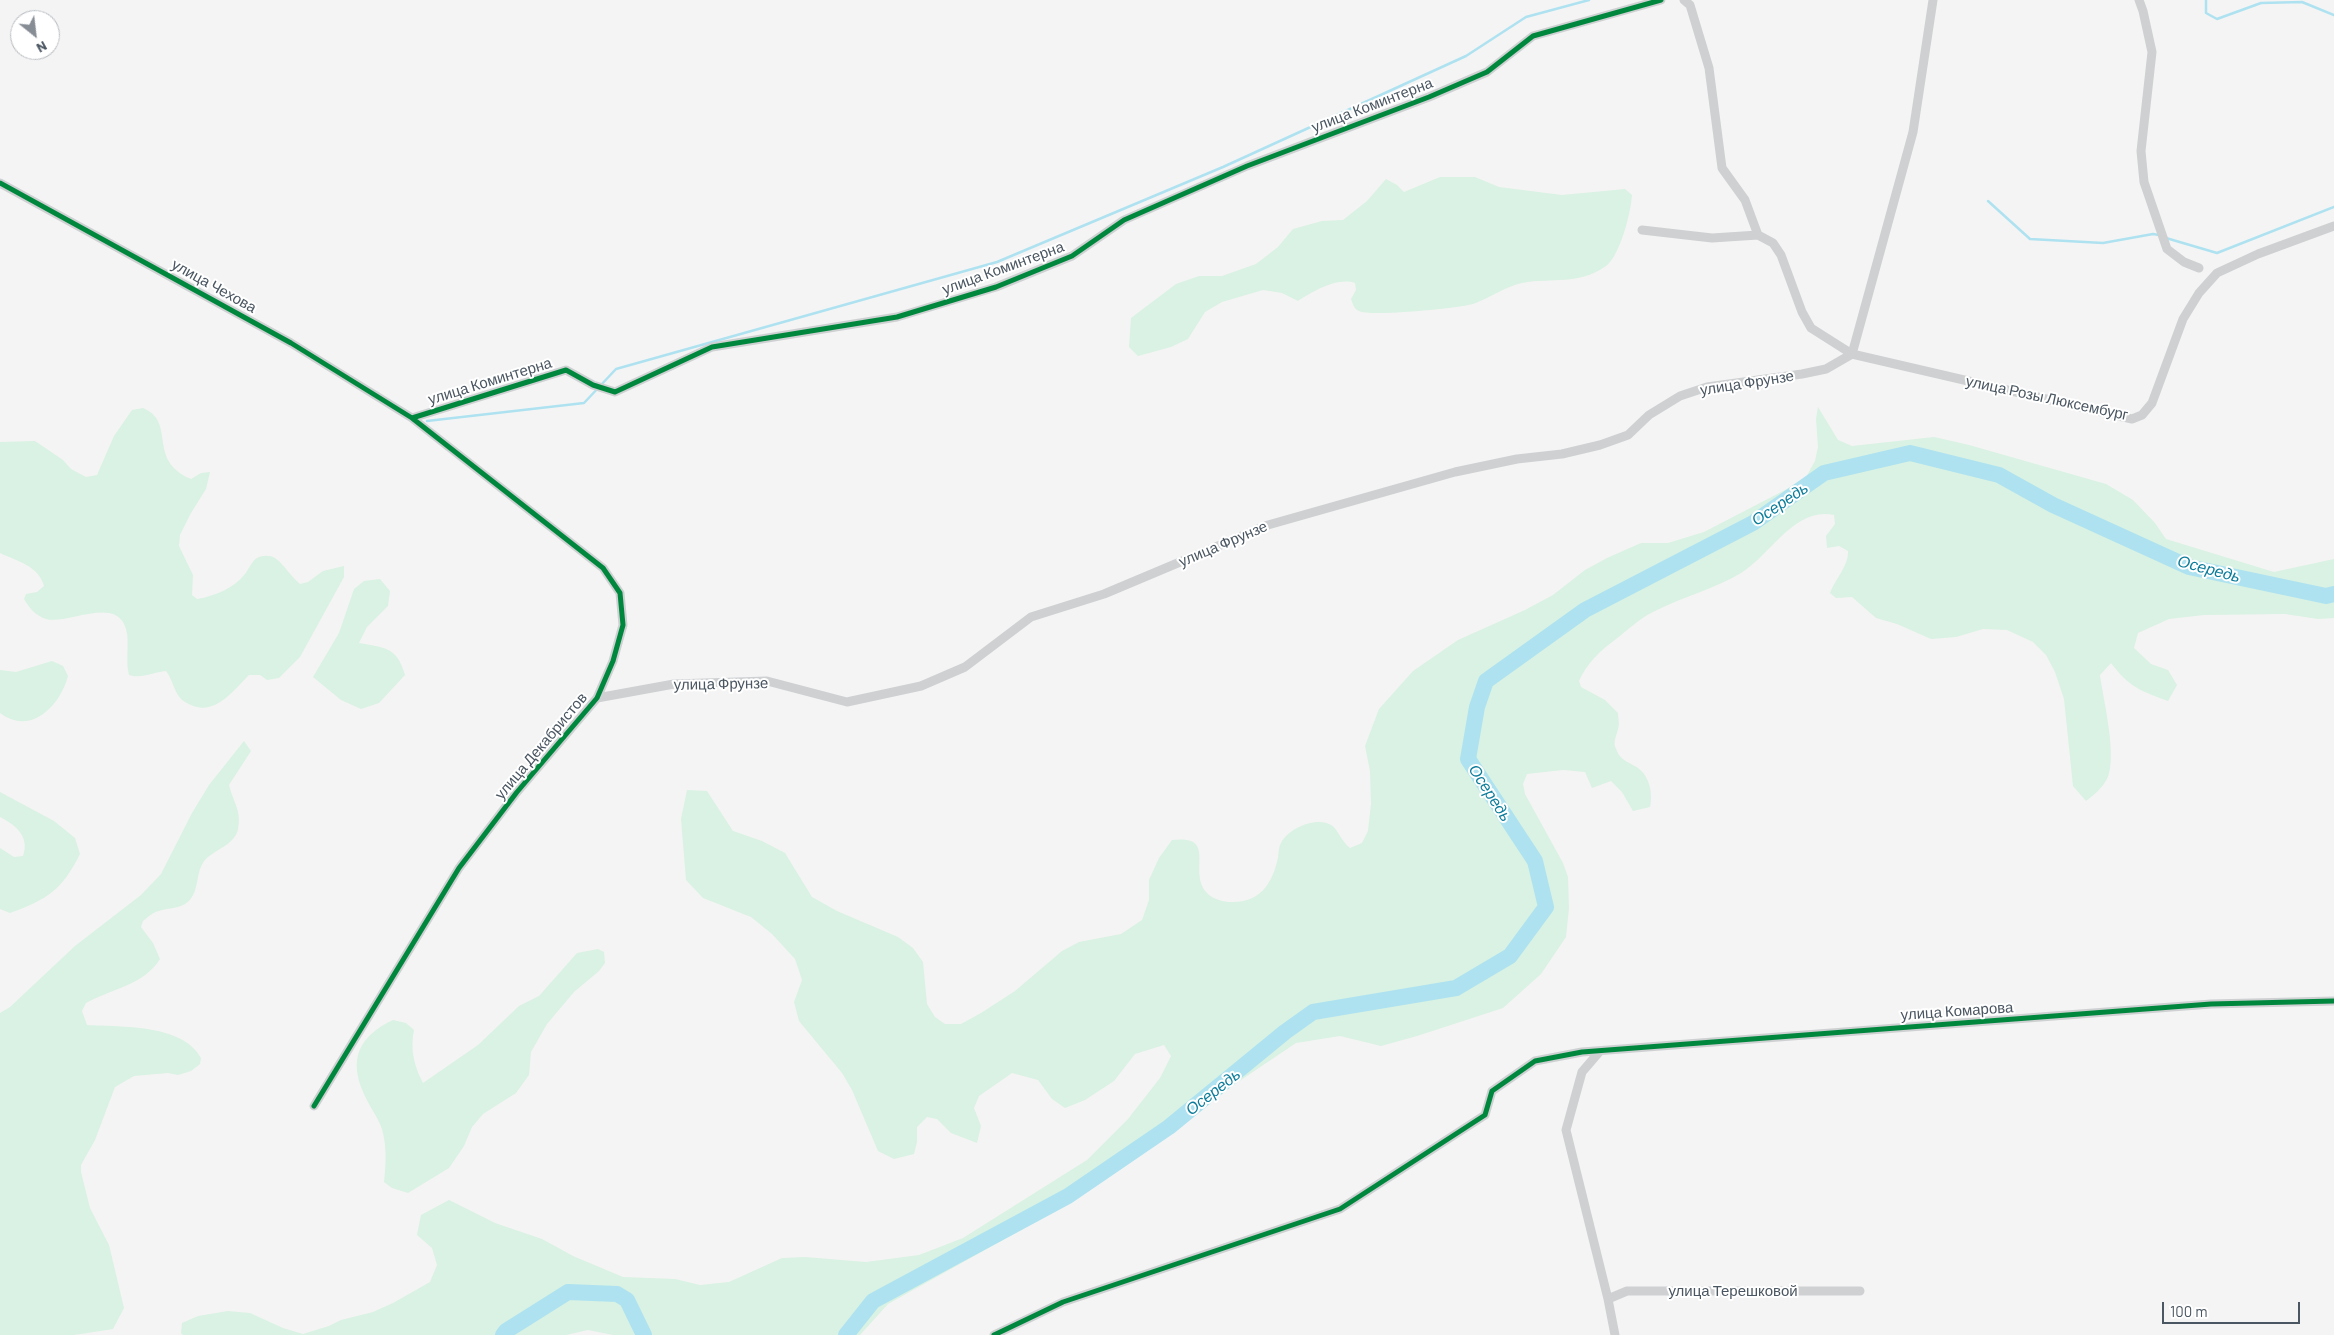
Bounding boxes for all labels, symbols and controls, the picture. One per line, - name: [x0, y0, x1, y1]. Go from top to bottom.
- north arrow: [10, 10, 60, 60]
- text: N: [34, 38, 50, 57]
- street label: улица Коминтерна: [1309, 74, 1435, 136]
- street label: улица Коминтерна: [940, 238, 1066, 298]
- street label: улица Чехова: [169, 255, 259, 317]
- street label: улица Коминтерна: [426, 354, 554, 408]
- street label: улица Фрунзе: [1699, 367, 1795, 399]
- street label: улица Розы Люксембург: [1964, 372, 2130, 424]
- water label: Осередь: [1748, 478, 1812, 530]
- street label: улица Фрунзе: [1176, 517, 1270, 571]
- water label: Осередь: [2176, 551, 2242, 587]
- street label: улица Фрунзе: [674, 674, 768, 694]
- street label: улица Декабристов: [491, 689, 591, 803]
- water label: Осередь: [1464, 761, 1516, 825]
- street label: улица Комарова: [1900, 998, 2014, 1024]
- water label: Осередь: [1182, 1065, 1244, 1119]
- street label: улица Терешковой: [1668, 1282, 1798, 1300]
- scale bar: [2164, 1292, 2302, 1324]
- text: 100 m: [2170, 1302, 2208, 1320]

